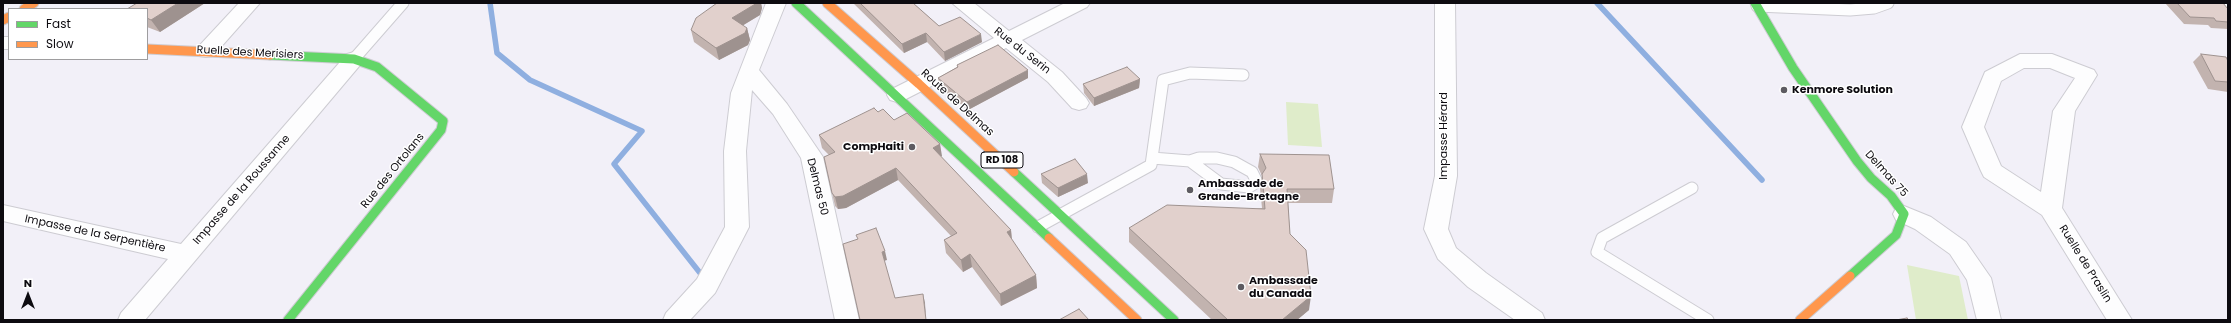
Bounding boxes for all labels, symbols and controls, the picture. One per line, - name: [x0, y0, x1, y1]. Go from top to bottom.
- legend: [8, 8, 148, 60]
- text: Fast: [46, 15, 71, 32]
- street label: Rue du Serin: [991, 25, 1053, 77]
- text: Slow: [46, 35, 74, 52]
- street label: Ruelle des Merisiers: [196, 44, 304, 62]
- street label: Route de Delmas: [918, 67, 996, 139]
- place label: Kenmore Solution: [1792, 83, 1893, 97]
- marker: Kenmore Solution: [1779, 85, 1789, 95]
- street label: Impasse Hérard: [1437, 92, 1451, 180]
- street label: Rue des Ortolans: [359, 131, 427, 211]
- street label: Impasse de la Roussanne: [191, 132, 293, 248]
- place label: CompHaiti: [843, 140, 904, 154]
- marker: CompHaiti: [907, 142, 917, 152]
- street label: Delmas 75: [1862, 148, 1910, 200]
- road number: RD 108: [981, 152, 1023, 168]
- street label: Delmas 50: [804, 157, 830, 217]
- place label: Ambassade de Grande-Bretagne: [1198, 177, 1299, 203]
- marker: Ambassade de Grande-Bretagne: [1185, 185, 1195, 195]
- street label: Impasse de la Serpentière: [23, 213, 167, 255]
- street label: Ruelle de Praslin: [2056, 223, 2114, 305]
- place label: Ambassade du Canada: [1249, 274, 1318, 300]
- north arrow: [8, 275, 48, 315]
- text: N: [24, 275, 32, 291]
- marker: Ambassade du Canada: [1236, 282, 1246, 292]

